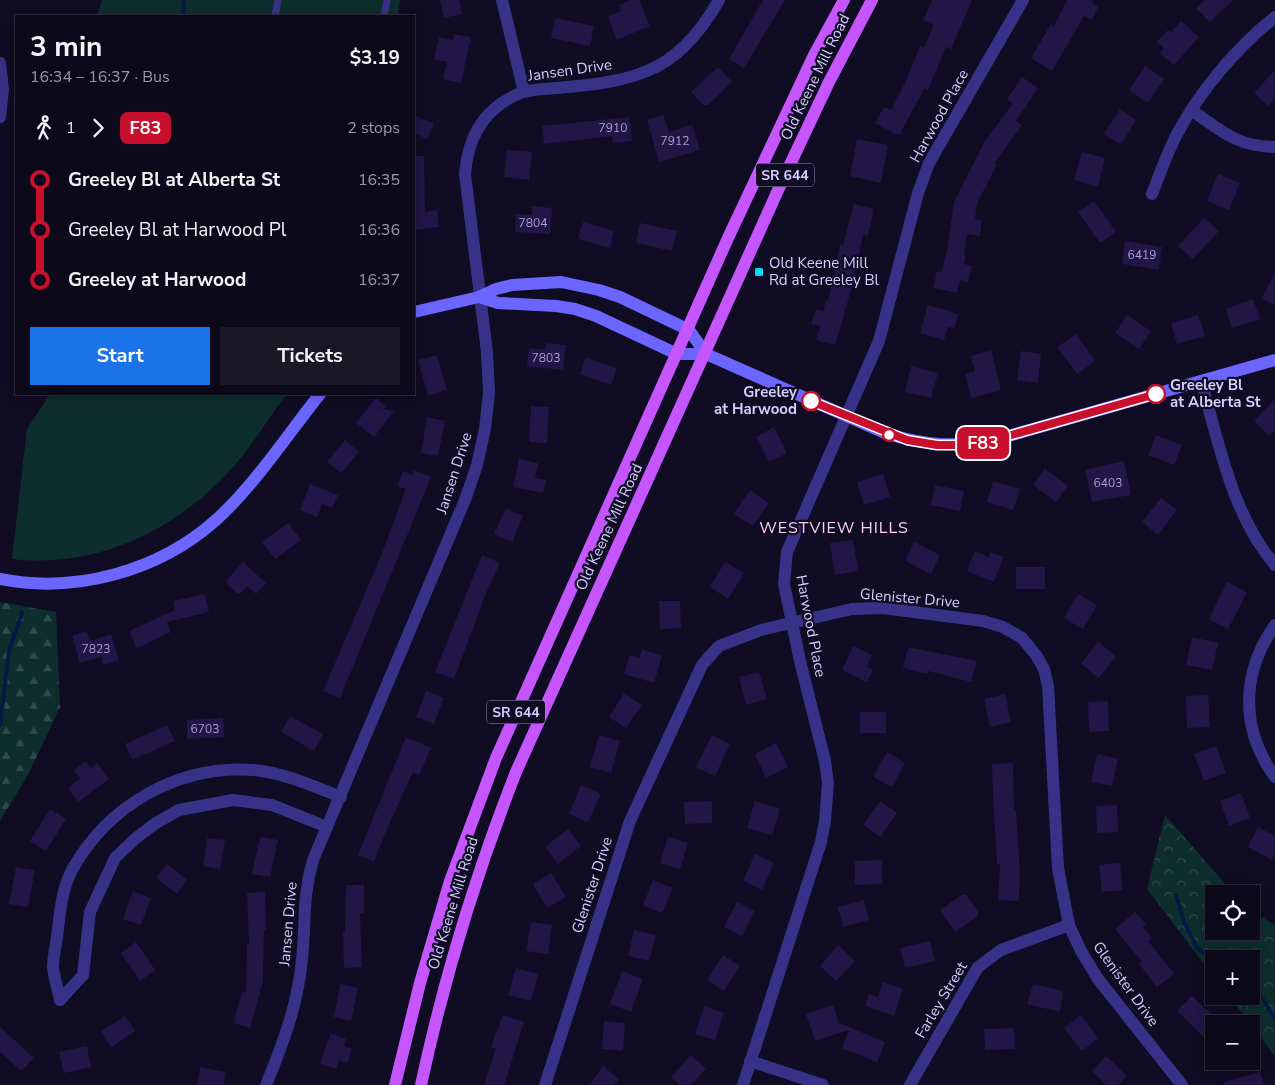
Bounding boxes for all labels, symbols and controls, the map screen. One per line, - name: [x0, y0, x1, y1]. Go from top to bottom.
- street label: Old Keene Mill Road: [776, 11, 854, 143]
- text: 3 min: [30, 28, 102, 66]
- text: $3.19: [350, 45, 400, 71]
- street label: Jansen Drive: [526, 54, 613, 86]
- text: 16:34 – 16:37 · Bus: [30, 66, 170, 88]
- street label: Harwood Place: [905, 66, 973, 166]
- icon: walk: [30, 114, 58, 142]
- icon: forward: [84, 114, 112, 142]
- text: F83: [130, 116, 161, 140]
- text: 1: [66, 117, 76, 139]
- text: 2 stops: [347, 117, 400, 139]
- house number: 7910: [599, 120, 627, 136]
- house number: 7912: [661, 133, 689, 149]
- road number: SR 644: [756, 164, 814, 186]
- text: Greeley Bl at Alberta St: [68, 167, 280, 193]
- text: 16:35: [358, 169, 400, 191]
- house number: 7804: [519, 215, 547, 231]
- text: Greeley Bl at Harwood Pl: [68, 217, 286, 243]
- text: 16:36: [358, 219, 400, 241]
- house number: 6419: [1128, 247, 1156, 263]
- place label: Old Keene Mill Rd at Greeley Bl: [769, 253, 880, 290]
- marker: Old Keene Mill Rd at Greeley Bl: [753, 266, 765, 278]
- text: Greeley at Harwood: [68, 267, 246, 293]
- text: 16:37: [358, 269, 400, 291]
- button: Start: [30, 327, 210, 385]
- button: Tickets: [220, 327, 400, 385]
- house number: 7803: [532, 350, 560, 366]
- place label: Greeley Bl at Alberta St: [1170, 375, 1261, 412]
- place label: Greeley at Harwood: [714, 382, 797, 419]
- marker: Greeley Bl at Alberta St: [1146, 384, 1166, 404]
- marker: Greeley at Harwood: [801, 391, 821, 411]
- line badge: F83: [954, 427, 1012, 459]
- unlabelled marker: [882, 428, 896, 442]
- street label: Jansen Drive: [431, 430, 477, 517]
- text: F83: [967, 431, 999, 455]
- street label: Old Keene Mill Road: [571, 460, 647, 594]
- house number: 6403: [1094, 475, 1122, 491]
- district label: WESTVIEW HILLS: [759, 517, 909, 539]
- street label: Harwood Place: [791, 573, 831, 679]
- street label: Glenister Drive: [859, 584, 961, 612]
- house number: 7823: [82, 641, 110, 657]
- road number: SR 644: [487, 700, 545, 724]
- house number: 6703: [191, 721, 219, 737]
- street label: Old Keene Mill Road: [423, 834, 483, 972]
- street label: Glenister Drive: [567, 834, 617, 936]
- street label: Jansen Drive: [274, 881, 302, 968]
- map controls: [1205, 885, 1260, 1070]
- button: locate: [1205, 885, 1260, 940]
- street label: Glenister Drive: [1088, 938, 1164, 1030]
- button: +: [1205, 950, 1260, 1005]
- street label: Farley Street: [910, 957, 972, 1042]
- button: −: [1205, 1015, 1260, 1070]

